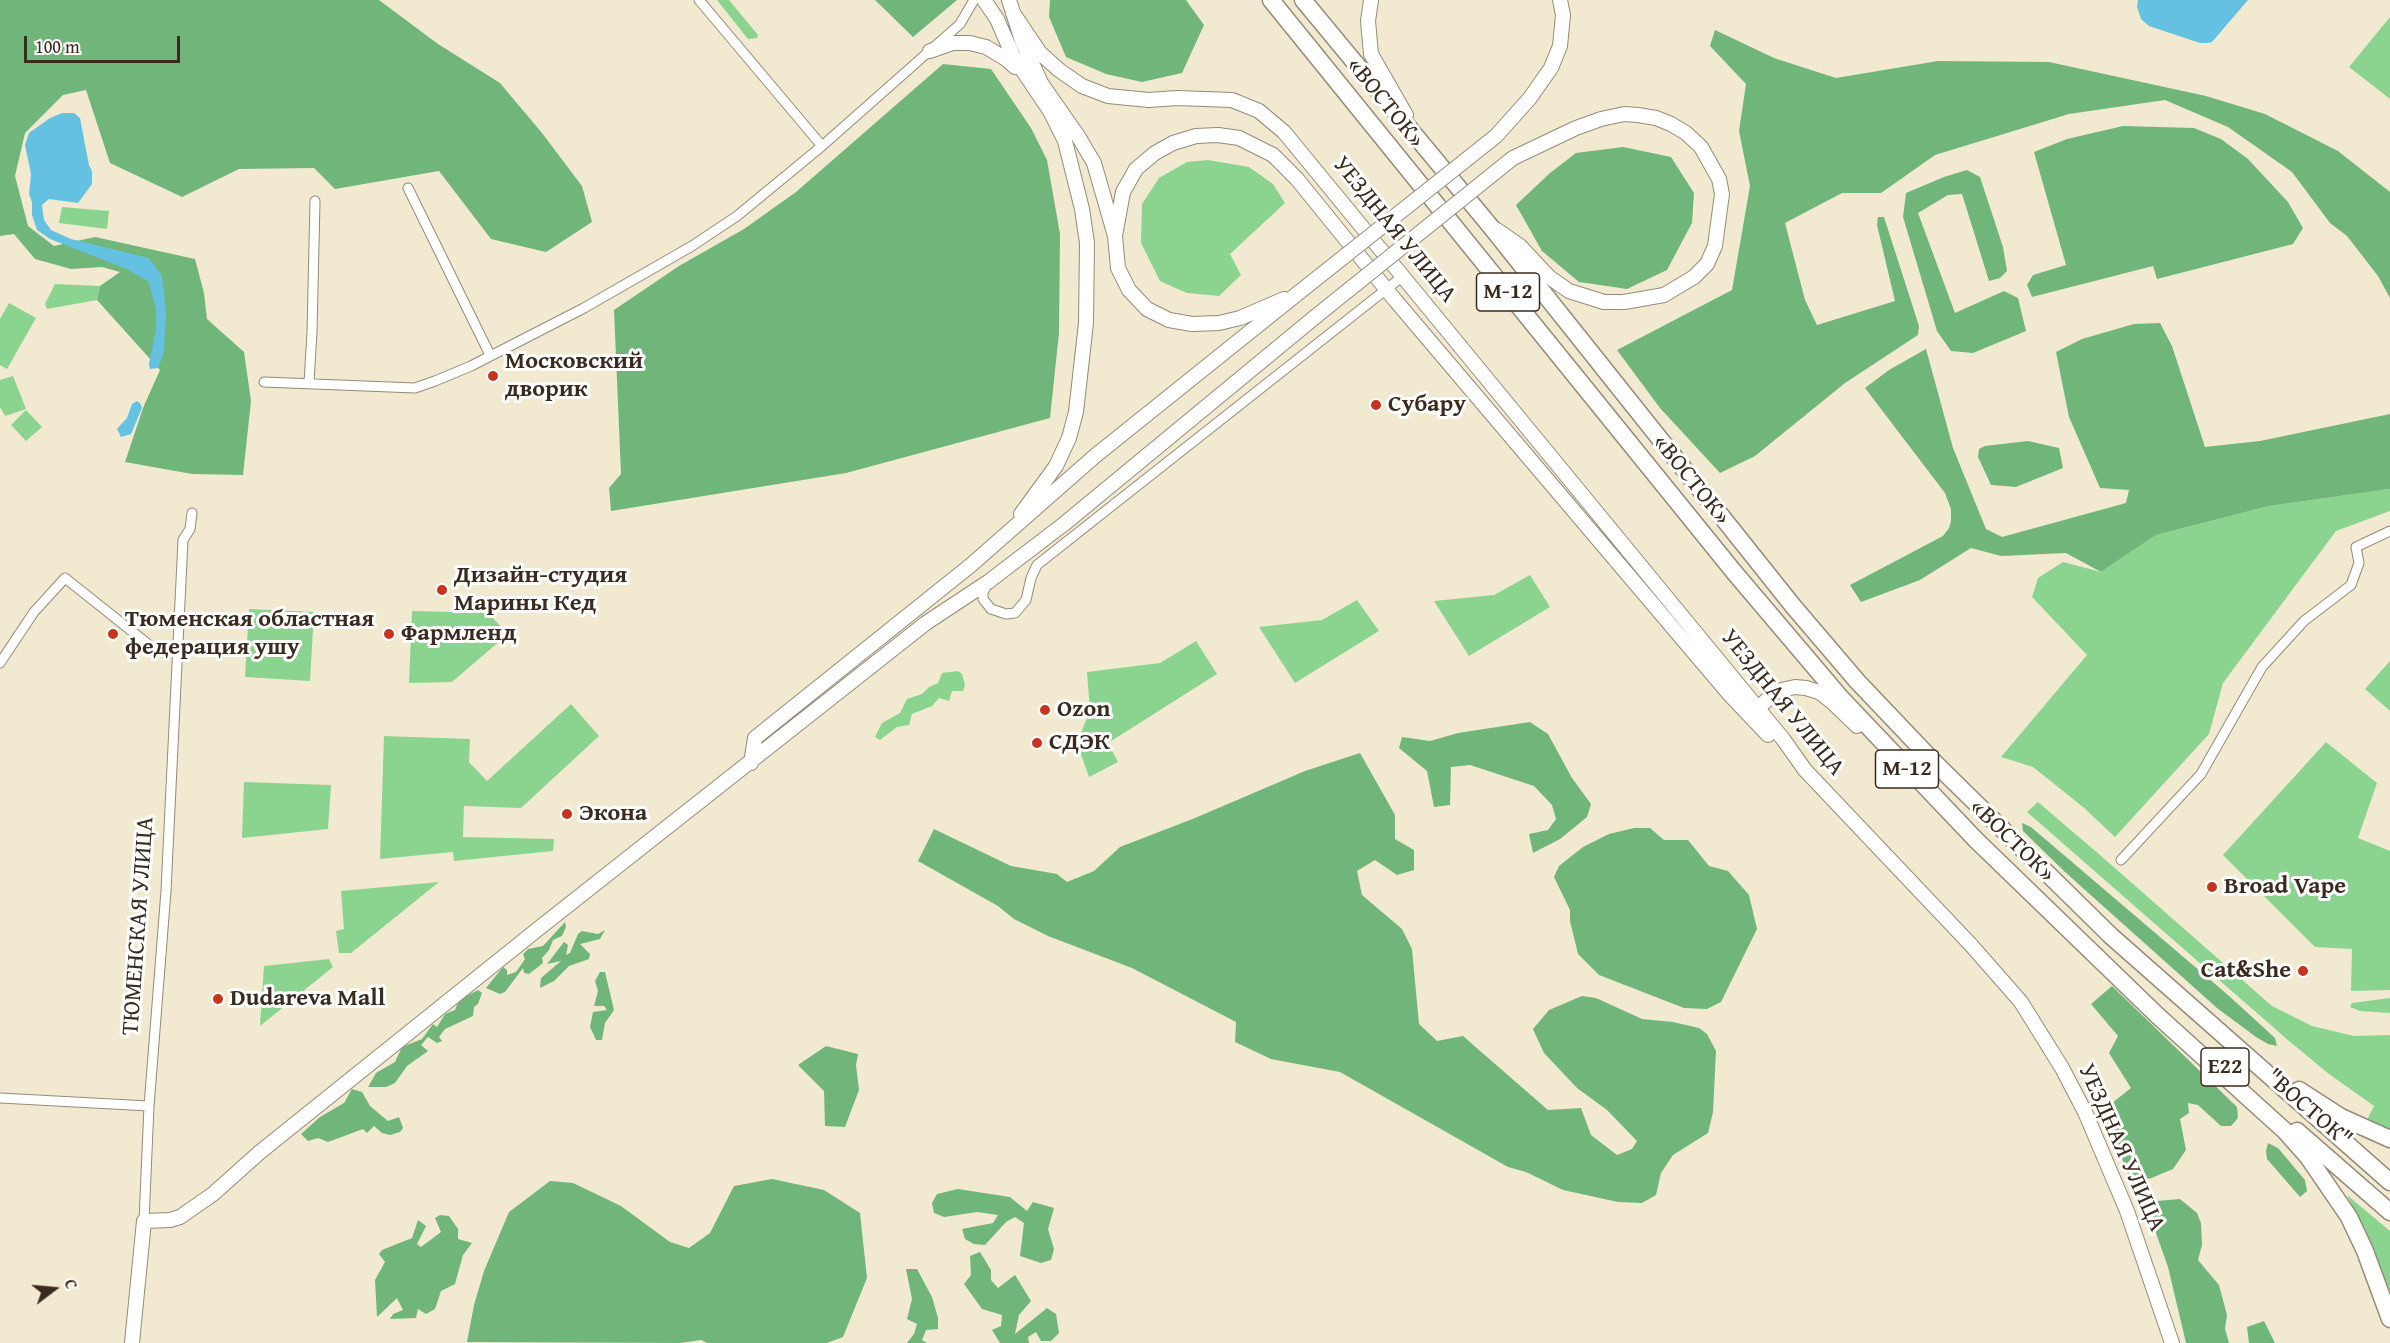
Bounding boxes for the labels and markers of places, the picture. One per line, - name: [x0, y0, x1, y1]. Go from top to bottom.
- place label: Московский дворик: [505, 348, 643, 404]
- marker: Московский дворик: [486, 369, 500, 383]
- place label: Субару: [1388, 391, 1466, 419]
- marker: Субару: [1369, 398, 1383, 412]
- place label: Дизайн-студия Марины Кед: [454, 562, 627, 618]
- marker: Дизайн-студия Марины Кед: [435, 583, 449, 597]
- place label: Тюменская областная федерация ушу: [125, 606, 374, 662]
- place label: Фармленд: [401, 620, 517, 648]
- marker: Тюменская областная федерация ушу: [106, 627, 120, 641]
- marker: Фармленд: [382, 627, 396, 641]
- place label: Ozon: [1057, 696, 1110, 724]
- marker: Ozon: [1038, 703, 1052, 717]
- place label: СДЭК: [1049, 729, 1110, 757]
- marker: СДЭК: [1030, 736, 1044, 750]
- place label: Экона: [579, 800, 647, 828]
- marker: Экона: [560, 807, 574, 821]
- place label: Broad Vape: [2224, 873, 2346, 901]
- marker: Broad Vape: [2205, 880, 2219, 894]
- place label: Cat&She: [2201, 957, 2291, 985]
- marker: Cat&She: [2296, 964, 2310, 978]
- place label: Dudareva Mall: [230, 985, 385, 1013]
- marker: Dudareva Mall: [211, 992, 225, 1006]

